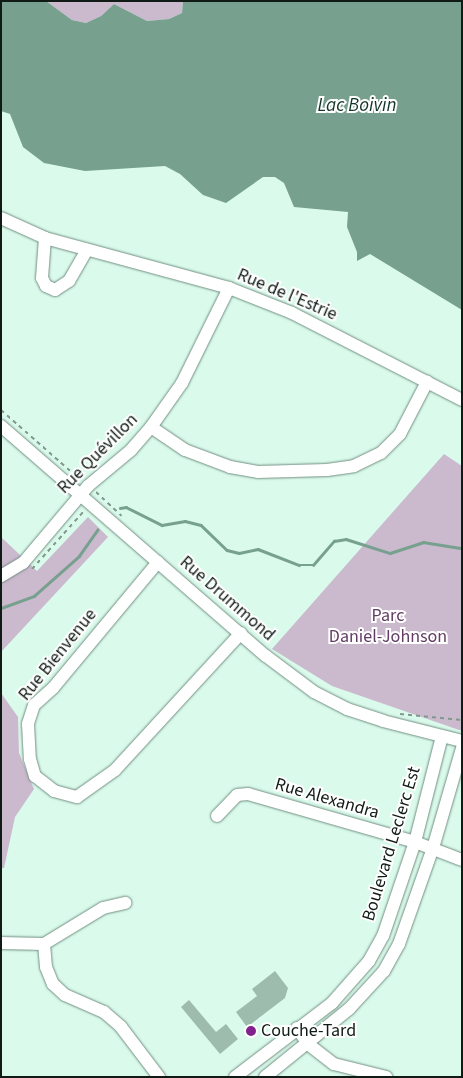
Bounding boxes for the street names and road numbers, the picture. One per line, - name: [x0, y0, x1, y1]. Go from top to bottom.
- street label: Rue de l'Estrie: [234, 264, 340, 326]
- street label: Rue Quévillon: [53, 409, 143, 499]
- street label: Rue Drummond: [175, 552, 279, 646]
- street label: Rue Bienvenue: [14, 605, 102, 705]
- street label: Boulevard Leclerc Est: [358, 764, 426, 924]
- street label: Rue Alexandra: [272, 774, 382, 824]

